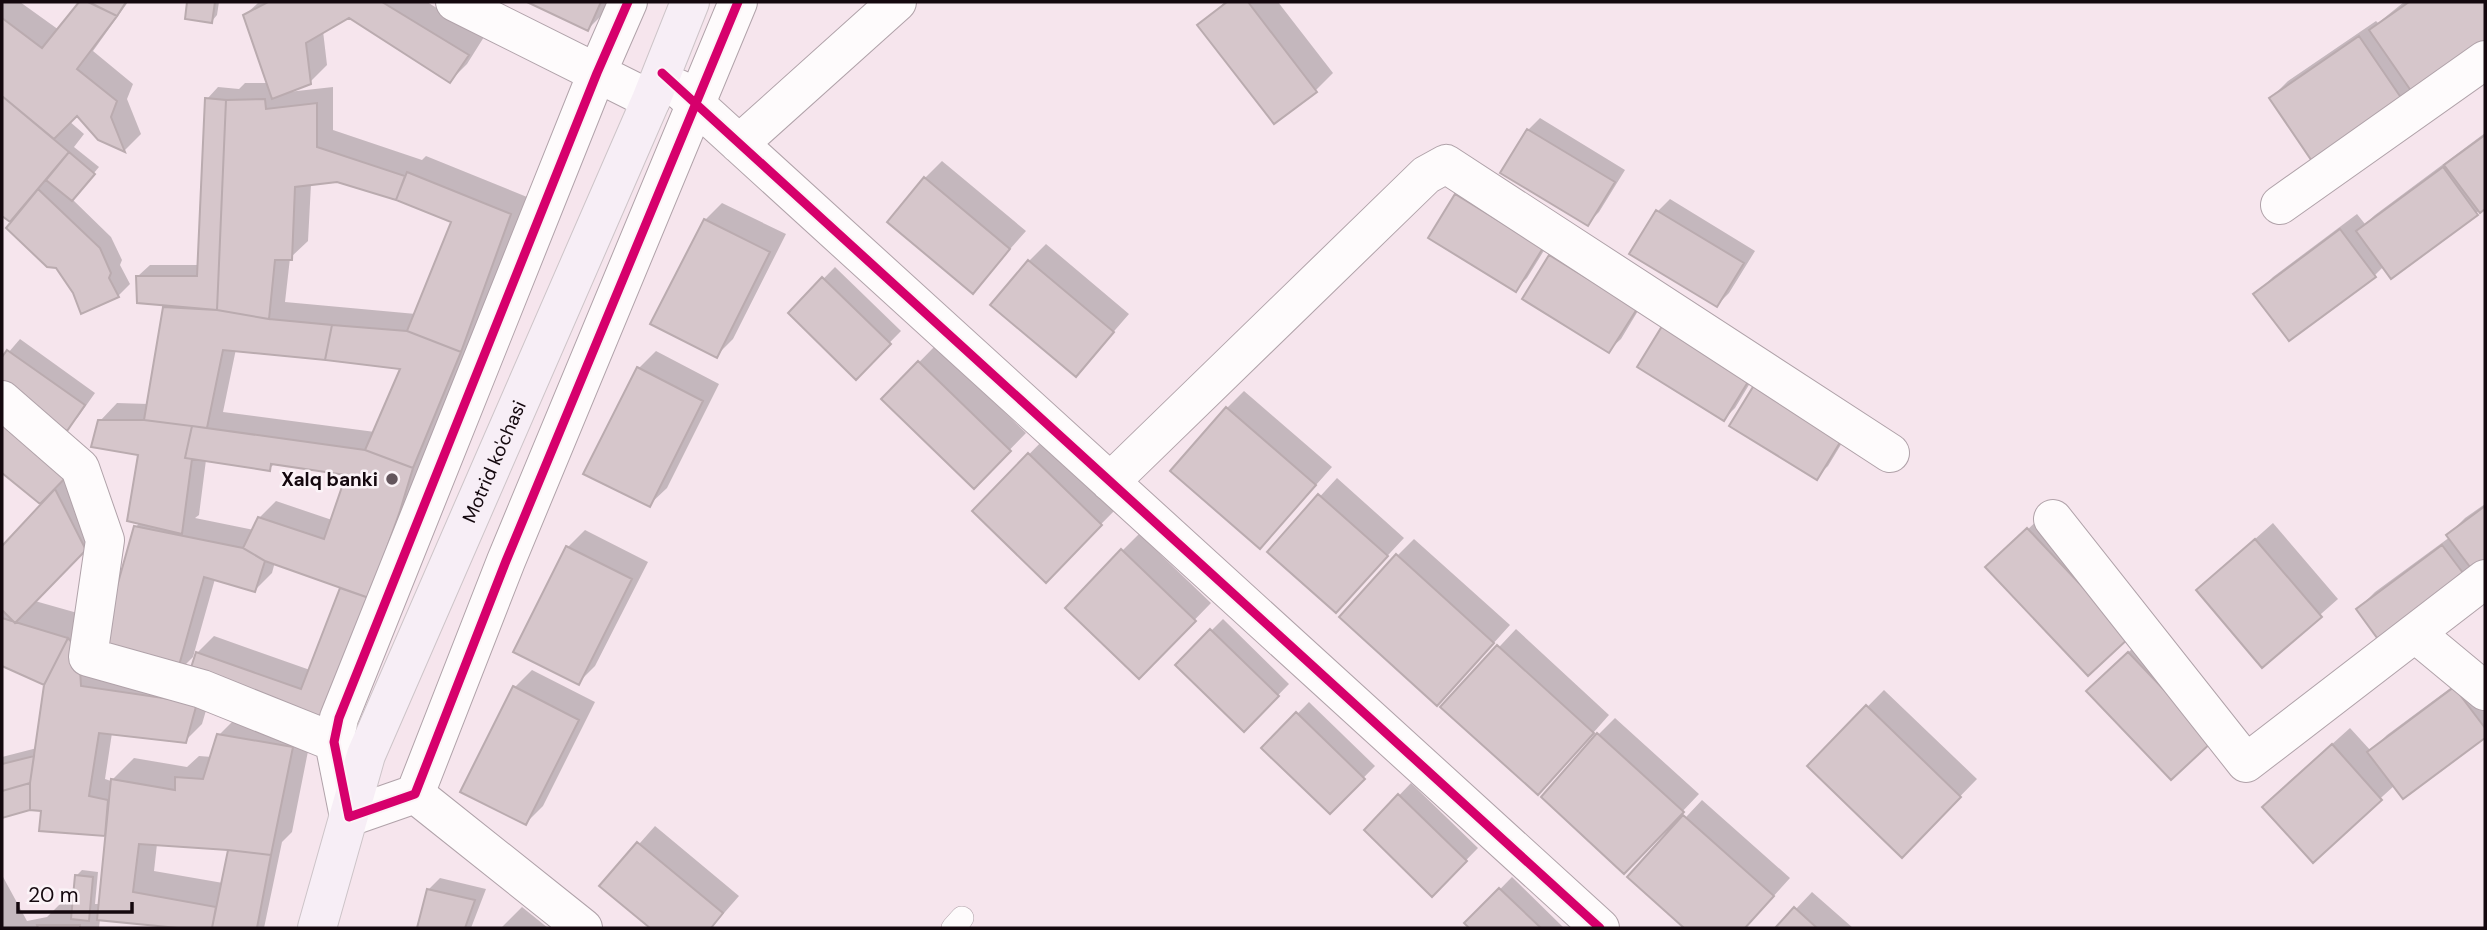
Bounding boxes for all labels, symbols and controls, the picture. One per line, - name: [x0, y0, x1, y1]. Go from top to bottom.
- street label: Motrid ko'chasi: [456, 396, 531, 526]
- place label: Xalq banki: [281, 467, 378, 492]
- marker: Xalq banki: [384, 471, 400, 487]
- scale bar: [18, 870, 131, 914]
- text: 20 m: [28, 881, 79, 909]

